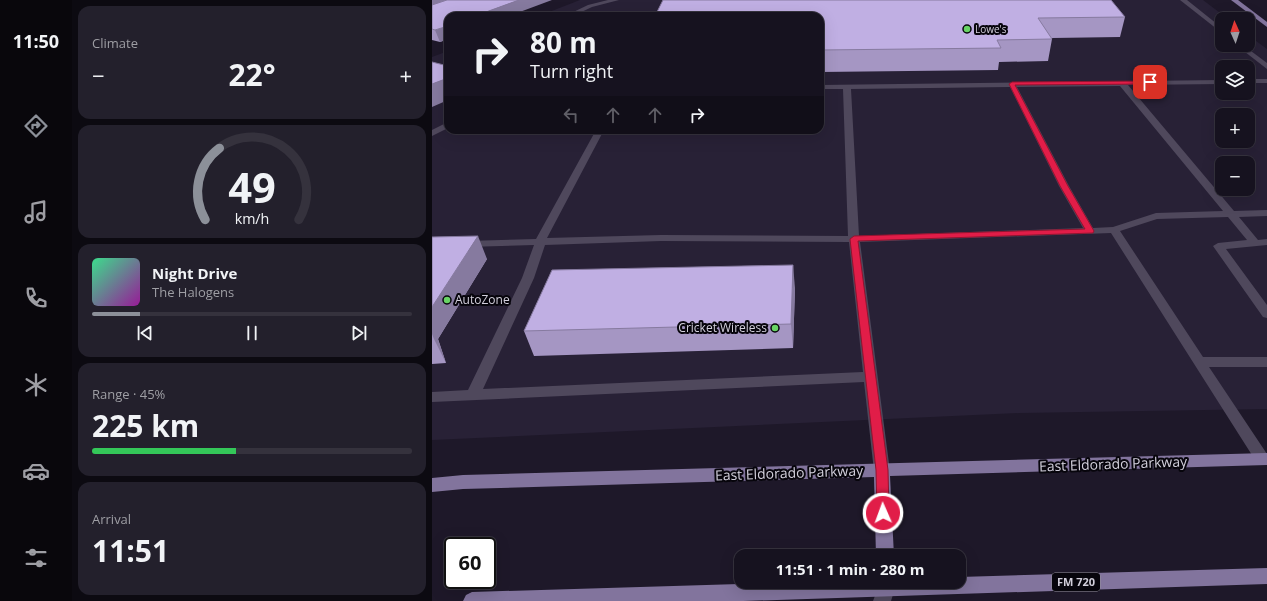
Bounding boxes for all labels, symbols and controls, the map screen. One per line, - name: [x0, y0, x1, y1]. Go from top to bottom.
- north arrow: [1215, 12, 1255, 52]
- map controls: [1215, 12, 1255, 196]
- place label: Lowe's: [975, 22, 1007, 36]
- text: 80 m: [530, 23, 597, 61]
- marker: Lowe's: [962, 24, 972, 34]
- icon: right: [464, 28, 516, 80]
- text: 11:50: [13, 29, 59, 53]
- text: Climate: [92, 34, 138, 52]
- text: 22°: [228, 54, 276, 95]
- text: Turn right: [530, 59, 613, 83]
- text: −: [92, 60, 105, 90]
- text: +: [399, 60, 412, 90]
- button: layers: [1215, 60, 1255, 100]
- pin: [1133, 65, 1167, 99]
- icon: arrive: [1139, 71, 1161, 93]
- icon: left: [560, 104, 582, 126]
- icon: ahead: [602, 104, 624, 126]
- icon: ahead: [644, 104, 666, 126]
- icon: right: [686, 104, 708, 126]
- button: +: [1215, 108, 1255, 148]
- icon: directions: [22, 112, 50, 140]
- button: −: [1215, 156, 1255, 196]
- text: 49: [228, 158, 276, 214]
- icon: music: [22, 198, 50, 226]
- text: km/h: [235, 208, 269, 227]
- text: Night Drive: [152, 263, 237, 283]
- text: The Halogens: [152, 283, 234, 301]
- icon: phone: [22, 284, 50, 312]
- place label: AutoZone: [455, 291, 510, 308]
- marker: AutoZone: [442, 295, 452, 305]
- place label: Cricket Wireless: [678, 319, 767, 336]
- icon: previous: [134, 322, 156, 344]
- icon: pause: [241, 322, 263, 344]
- icon: next: [348, 322, 370, 344]
- marker: Cricket Wireless: [770, 323, 780, 333]
- icon: climate: [22, 371, 50, 399]
- text: Range · 45%: [92, 385, 165, 403]
- text: 225 km: [92, 405, 199, 446]
- street label: East Eldorado Parkway: [1039, 451, 1188, 476]
- icon: car: [22, 457, 50, 485]
- street label: East Eldorado Parkway: [715, 460, 864, 485]
- position arrow: [862, 492, 904, 534]
- text: Arrival: [92, 510, 131, 528]
- text: 11:51: [92, 530, 169, 571]
- speed limit sign: 60: [444, 537, 496, 589]
- icon: filters: [22, 544, 50, 572]
- text: 11:51 · 1 min · 280 m: [776, 559, 924, 579]
- road number: FM 720: [1052, 573, 1100, 591]

